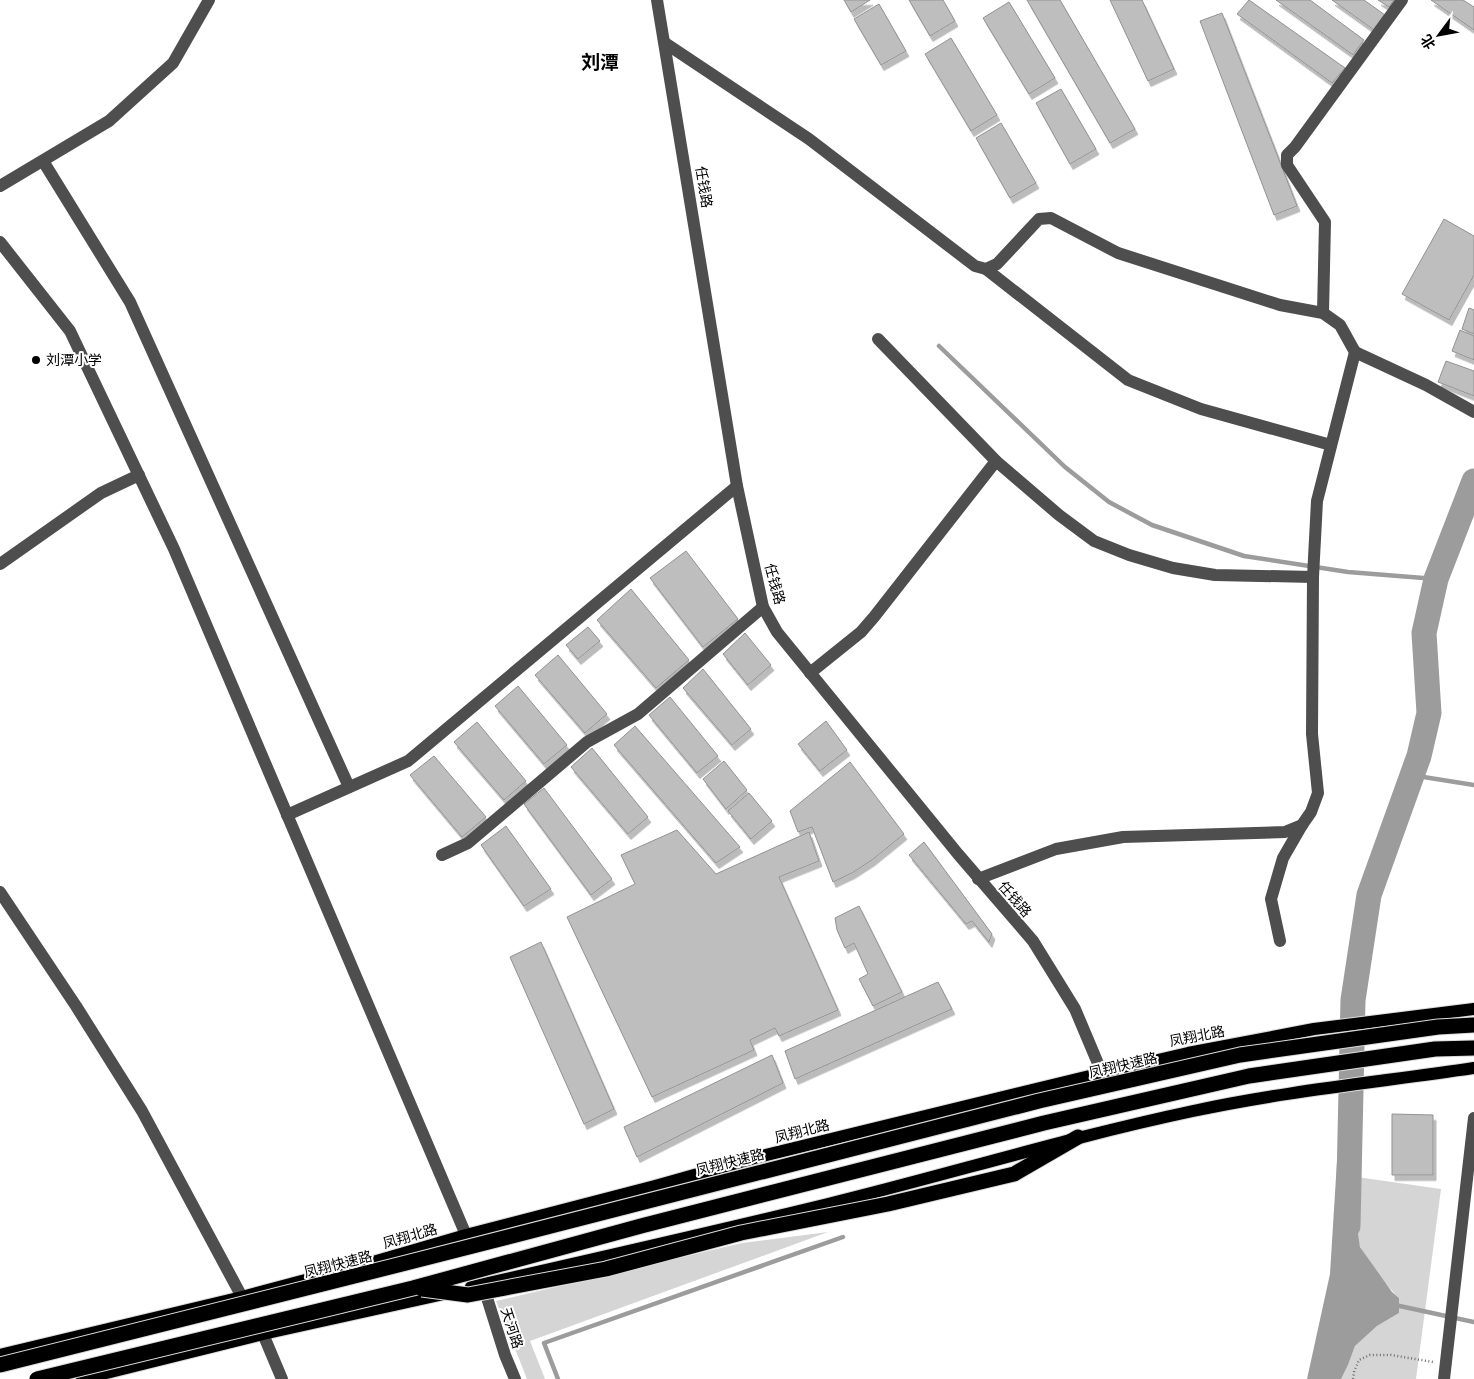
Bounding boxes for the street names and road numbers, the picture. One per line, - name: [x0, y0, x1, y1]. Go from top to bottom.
- street label: 任钱路: [692, 165, 716, 209]
- street label: 任钱路: [761, 561, 789, 607]
- street label: 任钱路: [994, 877, 1036, 921]
- street label: 凤翔北路: [1168, 1022, 1226, 1050]
- street label: 凤翔快速路: [1087, 1048, 1159, 1082]
- street label: 凤翔北路: [773, 1115, 831, 1147]
- street label: 凤翔快速路: [694, 1145, 766, 1179]
- street label: 凤翔北路: [381, 1220, 439, 1252]
- street label: 凤翔快速路: [302, 1247, 374, 1281]
- street label: 天河路: [497, 1305, 527, 1351]

